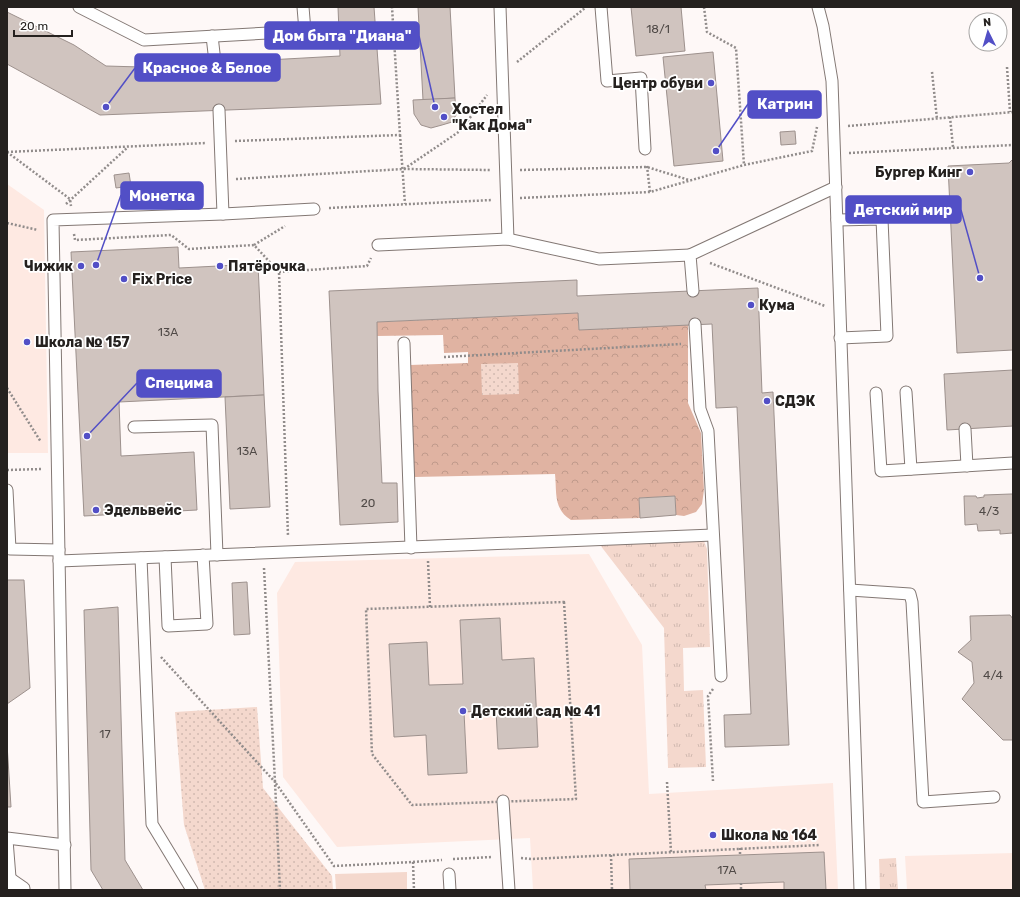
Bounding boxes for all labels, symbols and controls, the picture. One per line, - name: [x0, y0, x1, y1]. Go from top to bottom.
- scale bar: [14, 12, 72, 38]
- north arrow: [968, 12, 1008, 52]
- text: N: [983, 16, 992, 29]
- text: 20 m: [20, 19, 48, 33]
- callout: Дом быта "Диана": [265, 22, 419, 49]
- house number: 18/1: [646, 22, 670, 36]
- text: Дом быта "Диана": [273, 27, 412, 45]
- callout: Красное & Белое: [135, 54, 280, 81]
- text: Красное & Белое: [143, 59, 272, 77]
- place label: Центр обуви: [613, 75, 703, 92]
- marker: Центр обуви: [706, 78, 716, 88]
- callout: Катрин: [748, 91, 821, 118]
- text: Катрин: [757, 95, 813, 113]
- place label: Хостел "Как Дома": [452, 101, 532, 134]
- marker: Хостел "Как Дома": [439, 112, 449, 122]
- place label: Бургер Кинг: [875, 164, 963, 181]
- marker: Бургер Кинг: [965, 167, 975, 177]
- callout: Монетка: [121, 182, 203, 209]
- text: Монетка: [129, 187, 195, 205]
- callout: Детский мир: [846, 196, 961, 223]
- text: Детский мир: [853, 201, 953, 219]
- place label: Чижик: [24, 258, 74, 275]
- place label: Пятёрочка: [228, 258, 305, 275]
- marker: Чижик: [76, 261, 86, 271]
- marker: Пятёрочка: [215, 261, 225, 271]
- place label: Fix Price: [132, 271, 192, 288]
- marker: Fix Price: [119, 274, 129, 284]
- place label: Кума: [759, 297, 795, 314]
- marker: Кума: [746, 300, 756, 310]
- house number: 13А: [158, 325, 178, 339]
- place label: Школа № 157: [35, 334, 130, 351]
- marker: Школа № 157: [22, 337, 32, 347]
- callout: Специма: [137, 370, 221, 397]
- text: Специма: [145, 374, 213, 392]
- place label: СДЭК: [775, 393, 815, 410]
- marker: СДЭК: [762, 396, 772, 406]
- house number: 13А: [237, 444, 257, 458]
- house number: 20: [361, 496, 375, 510]
- place label: Эдельвейс: [104, 502, 182, 519]
- house number: 4/3: [979, 504, 999, 518]
- marker: Эдельвейс: [91, 505, 101, 515]
- house number: 4/4: [983, 668, 1004, 682]
- place label: Детский сад № 41: [471, 703, 601, 720]
- marker: Детский сад № 41: [458, 706, 468, 716]
- house number: 17: [99, 727, 111, 741]
- place label: Школа № 164: [721, 827, 818, 844]
- marker: Школа № 164: [708, 830, 718, 840]
- house number: 17А: [717, 863, 737, 877]

